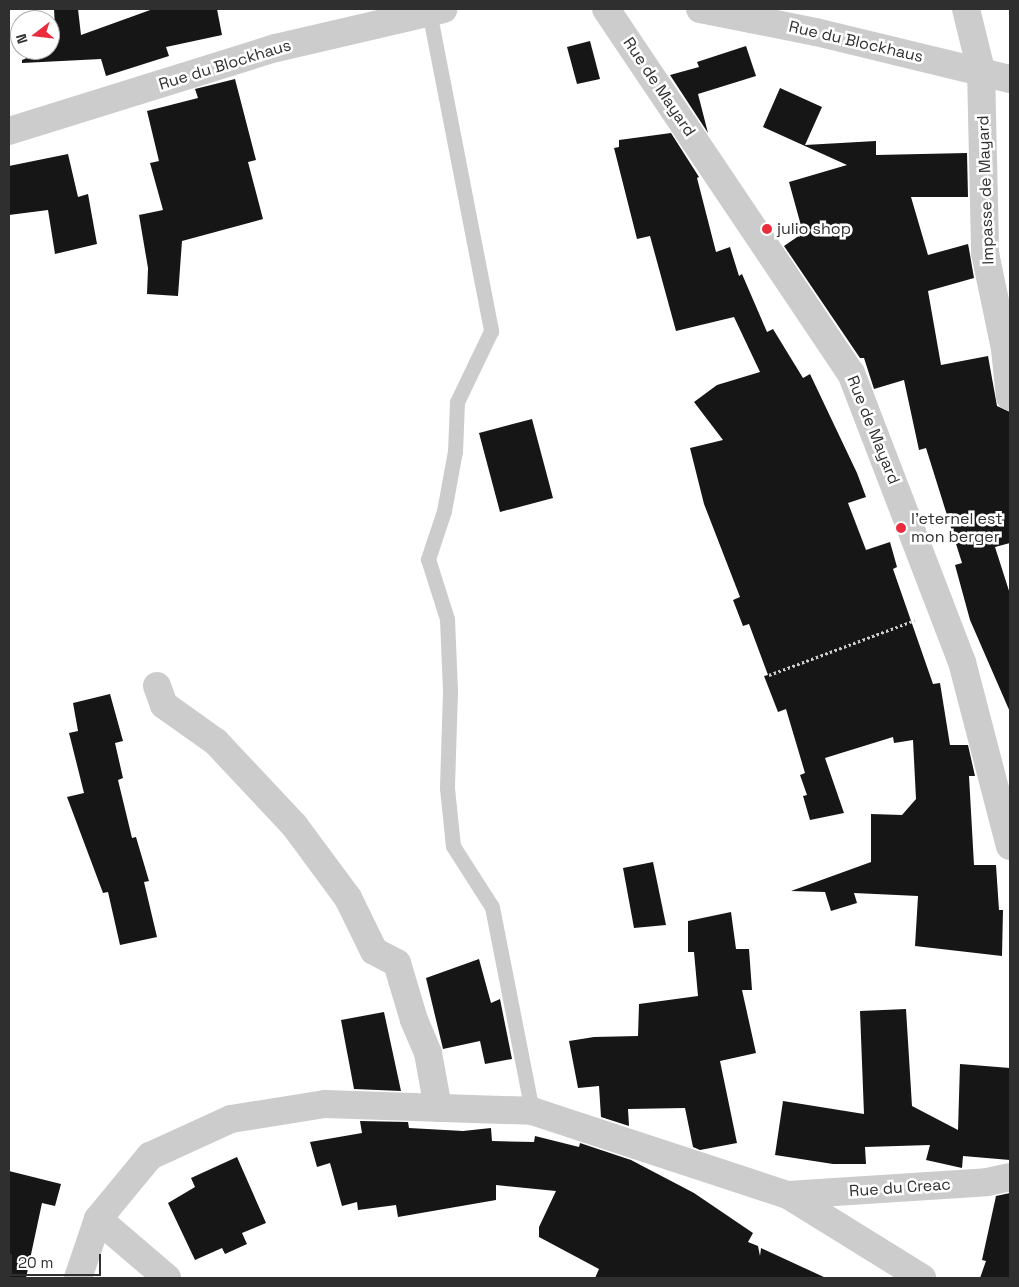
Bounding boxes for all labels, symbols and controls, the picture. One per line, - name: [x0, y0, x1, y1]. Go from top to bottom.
- north arrow: [10, 10, 60, 60]
- street label: Rue du Blockhaus: [787, 17, 925, 67]
- text: N: [12, 32, 31, 46]
- street label: Rue de Mayard: [619, 34, 699, 140]
- street label: Rue du Blockhaus: [157, 36, 293, 94]
- street label: Impasse de Mayard: [974, 115, 998, 265]
- place label: julio shop: [777, 219, 851, 239]
- marker: julio shop: [761, 223, 773, 235]
- street label: Rue de Mayard: [843, 373, 903, 487]
- place label: l'eternel est mon berger: [911, 509, 1003, 547]
- marker: l'eternel est mon berger: [895, 522, 907, 534]
- street label: Rue du Creac: [849, 1175, 951, 1201]
- scale bar: [12, 1244, 104, 1276]
- text: 20 m: [18, 1253, 53, 1272]

